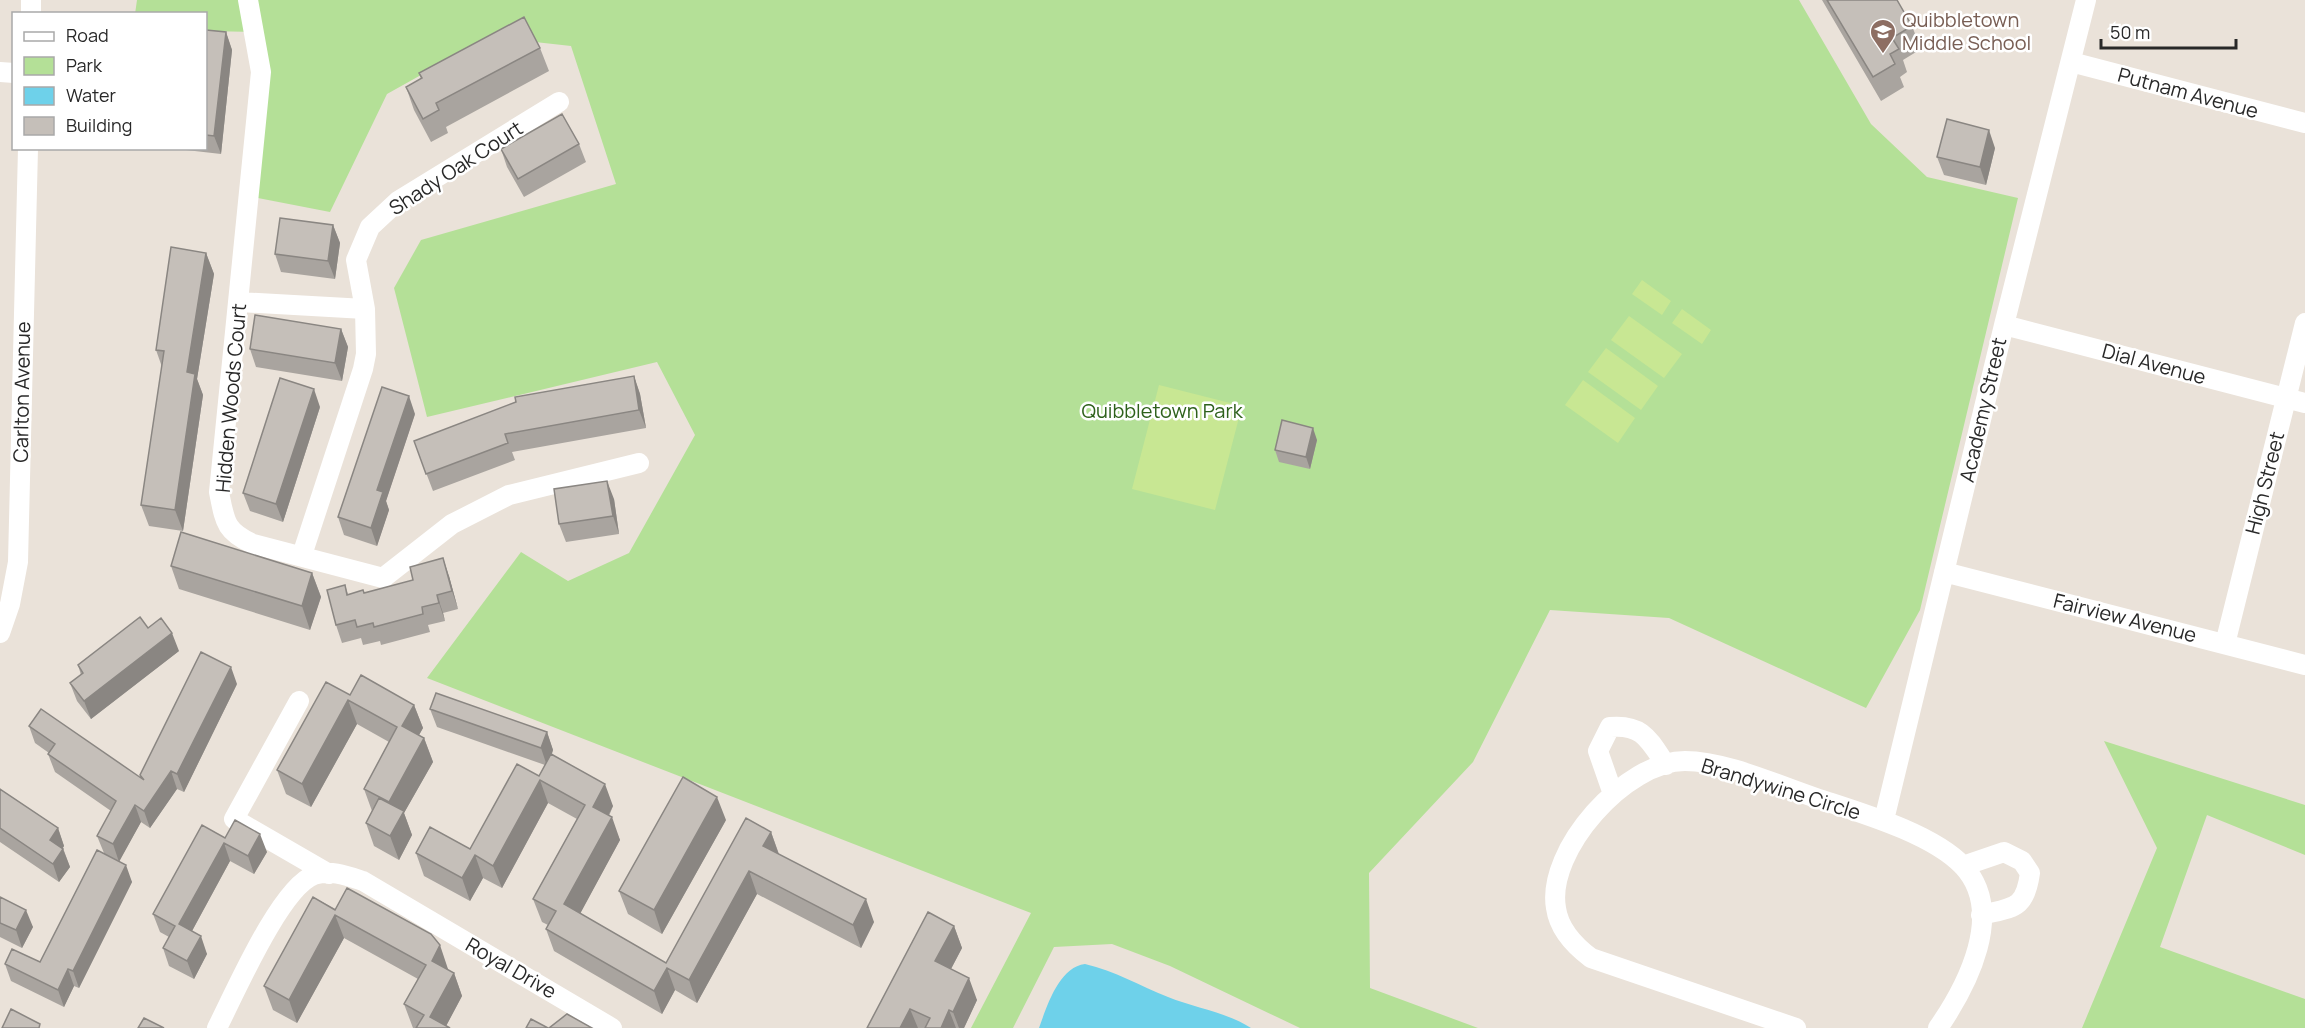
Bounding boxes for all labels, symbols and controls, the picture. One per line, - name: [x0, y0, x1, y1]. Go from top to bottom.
- place label: Quibbletown Middle School: [1902, 6, 2031, 56]
- legend: [12, 12, 207, 150]
- scale bar: [2101, 12, 2236, 50]
- school or university icon: Quibbletown Middle School: [1868, 17, 1898, 55]
- text: 50 m: [2110, 20, 2150, 44]
- text: Road: [66, 23, 109, 47]
- text: Park: [66, 53, 103, 77]
- street label: Putnam Avenue: [2115, 61, 2261, 124]
- text: Water: [66, 83, 116, 107]
- text: Building: [66, 113, 132, 137]
- street label: Shady Oak Court: [384, 114, 528, 221]
- street label: Hidden Woods Court: [209, 302, 252, 494]
- street label: Carlton Avenue: [7, 321, 36, 463]
- street label: Academy Street: [1953, 335, 2012, 485]
- street label: Dial Avenue: [2099, 337, 2209, 390]
- park label: Quibbletown Park: [1081, 397, 1244, 424]
- street label: High Street: [2239, 429, 2290, 537]
- street label: Fairview Avenue: [2051, 587, 2200, 648]
- street label: Brandywine Circle: [1698, 751, 1864, 826]
- street label: Royal Drive: [461, 931, 562, 1004]

